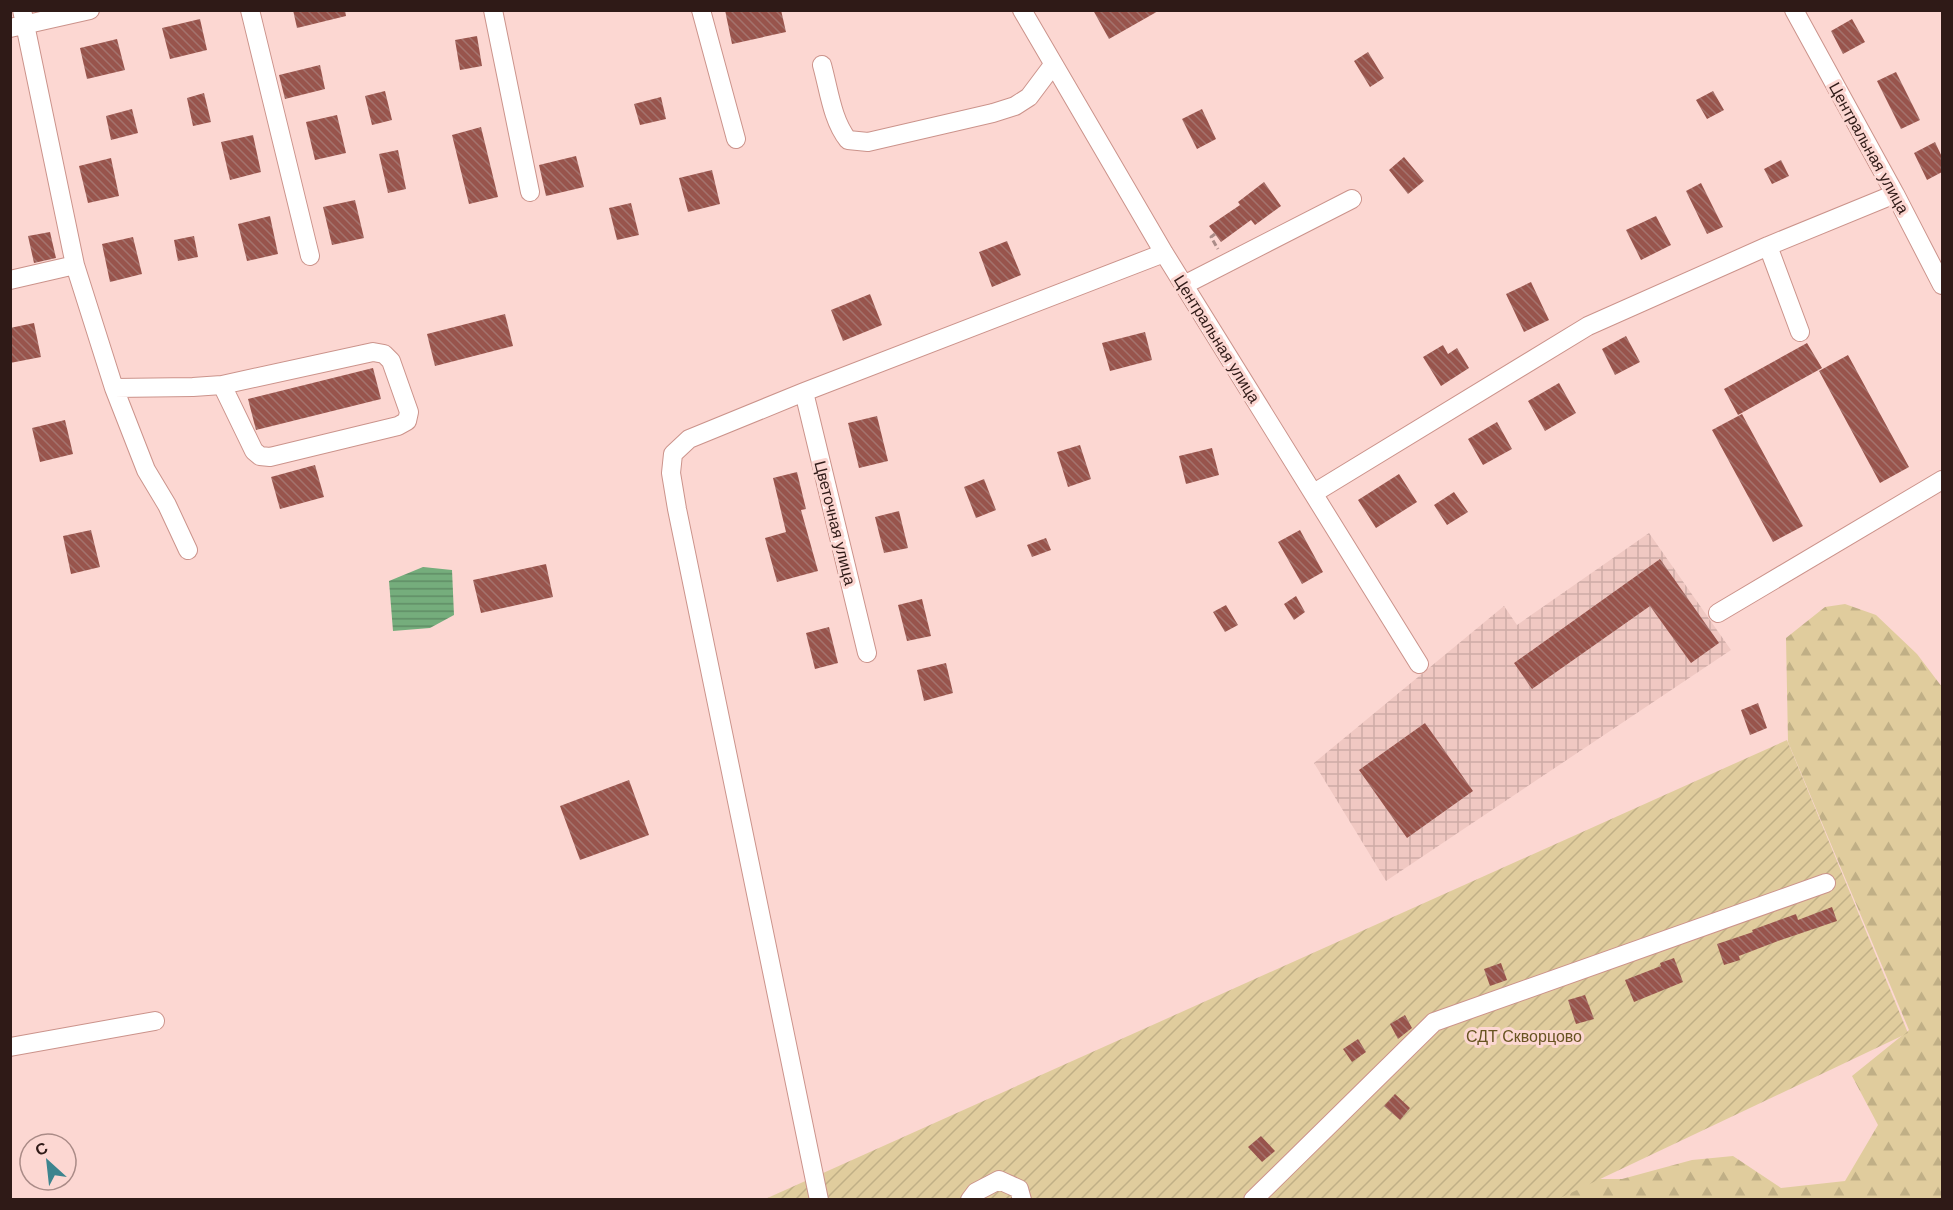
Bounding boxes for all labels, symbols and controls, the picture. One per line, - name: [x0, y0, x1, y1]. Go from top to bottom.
- street label: Центральная улица: [1826, 80, 1912, 217]
- street label: Центральная улица: [1171, 272, 1263, 406]
- street label: Цветочная улица: [811, 459, 859, 587]
- park label: СДТ Скворцово: [1466, 1028, 1582, 1045]
- north arrow: [18, 1132, 78, 1192]
- text: С: [32, 1139, 51, 1159]

